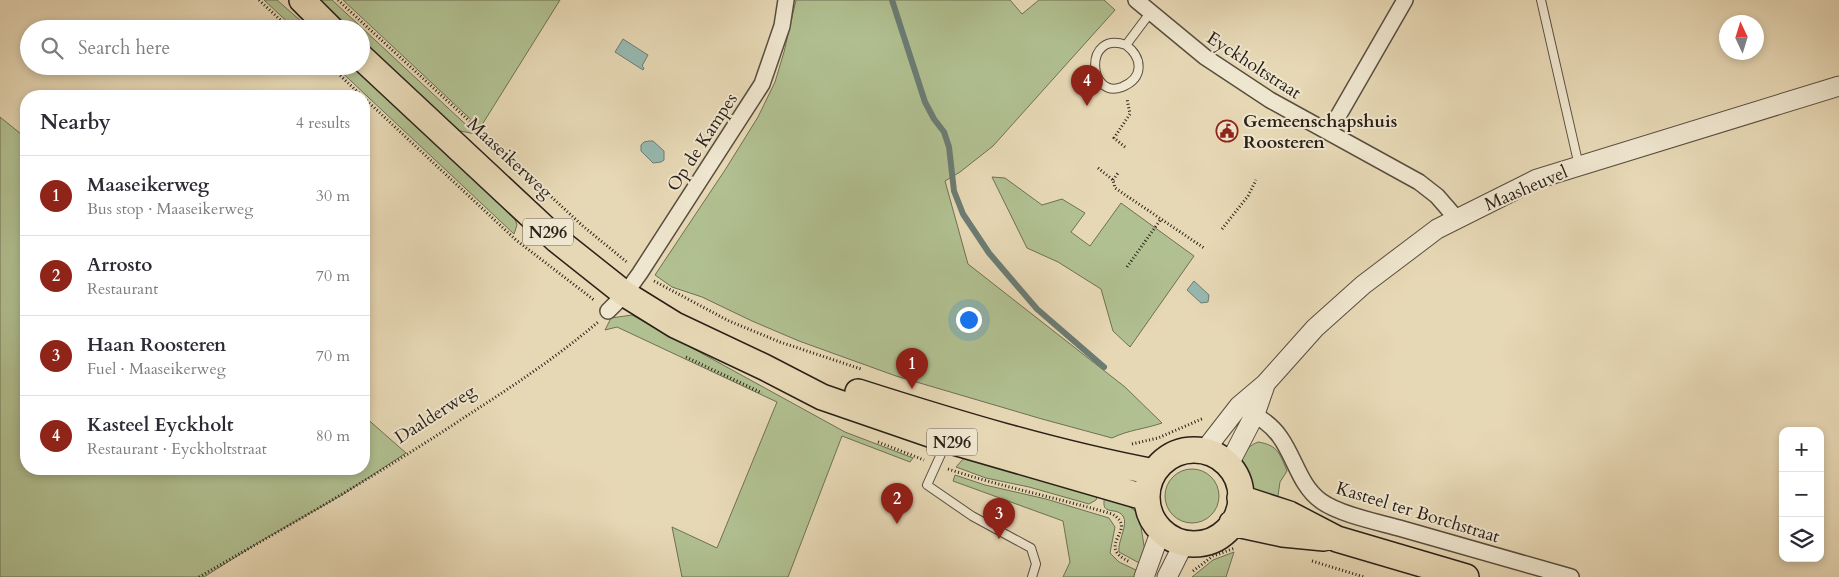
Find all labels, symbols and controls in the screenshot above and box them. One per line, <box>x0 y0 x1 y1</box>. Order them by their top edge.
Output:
north arrow <box>1719 15 1764 60</box>
search box <box>20 20 370 75</box>
street label: Eyckholtstraat <box>1202 26 1306 105</box>
icon: search <box>38 34 66 62</box>
text: Search here <box>78 35 170 61</box>
pin: 4 <box>1071 65 1103 106</box>
street label: Op de Kampes <box>661 88 744 196</box>
text: Nearby <box>40 108 111 137</box>
place label: Gemeenschapshuis Roosteren <box>1243 109 1398 155</box>
text: 4 results <box>296 112 350 134</box>
street label: Maaseikerweg <box>461 112 559 205</box>
public building icon: Gemeenschapshuis Roosteren <box>1215 119 1239 143</box>
street label: Maasheuvel <box>1481 160 1572 217</box>
text: Maaseikerweg <box>87 172 209 198</box>
text: 1 <box>52 185 60 207</box>
text: 30 m <box>316 185 350 207</box>
text: Bus stop · Maaseikerweg <box>87 198 253 220</box>
road number: N296 <box>523 218 573 246</box>
text: Arrosto <box>87 252 152 278</box>
text: 2 <box>52 265 60 287</box>
text: 70 m <box>316 265 350 287</box>
text: Restaurant <box>87 278 158 300</box>
your location <box>956 307 982 333</box>
text: Haan Roosteren <box>87 332 226 358</box>
text: 3 <box>52 345 60 367</box>
text: 70 m <box>316 345 350 367</box>
pin: 1 <box>896 348 928 389</box>
text: Fuel · Maaseikerweg <box>87 358 226 380</box>
street label: Daalderweg <box>390 378 481 450</box>
text: Kasteel Eyckholt <box>87 412 234 438</box>
text: 4 <box>52 425 60 447</box>
text: 80 m <box>316 425 350 447</box>
map controls <box>1779 427 1824 562</box>
button: + <box>1779 427 1824 472</box>
road number: N296 <box>927 428 977 456</box>
text: Restaurant · Eyckholtstraat <box>87 438 267 460</box>
button: − <box>1779 472 1824 517</box>
street label: Kasteel ter Borchstraat <box>1333 476 1503 549</box>
pin: 2 <box>881 483 913 524</box>
pin: 3 <box>983 498 1015 539</box>
button: layers <box>1779 517 1824 562</box>

